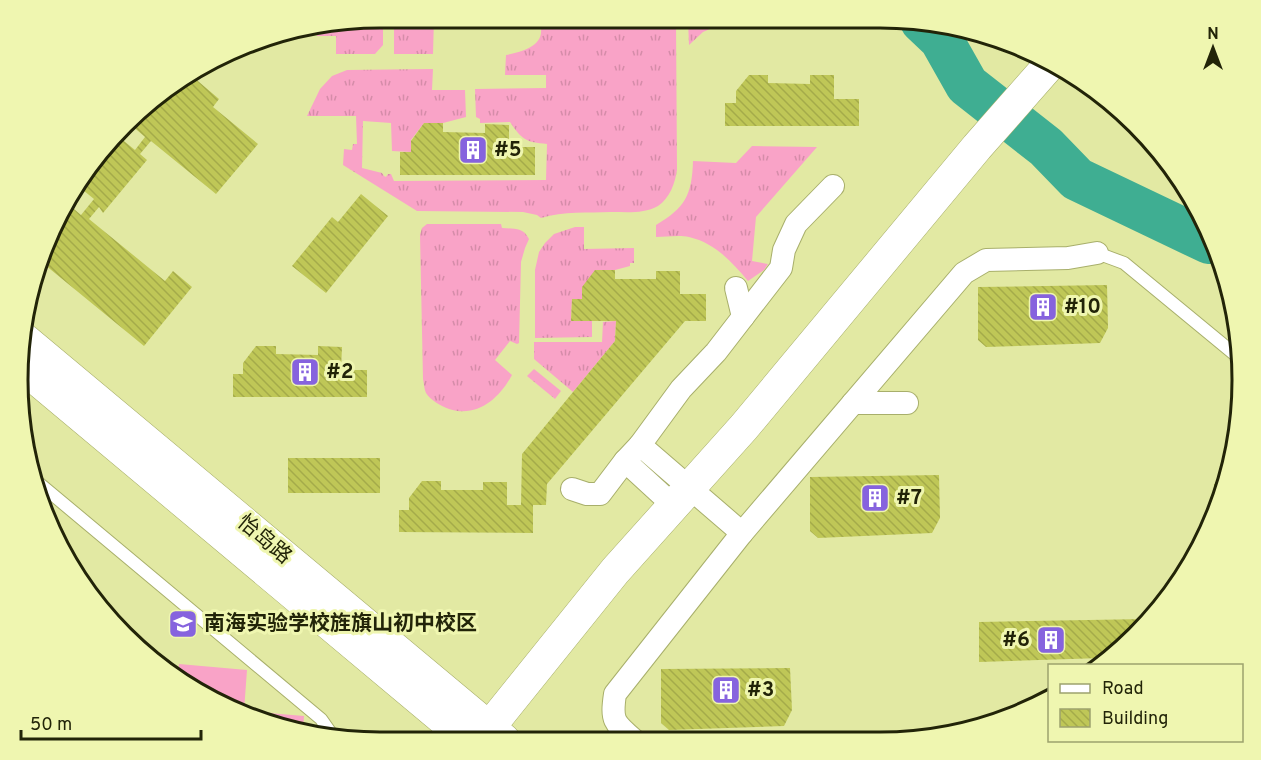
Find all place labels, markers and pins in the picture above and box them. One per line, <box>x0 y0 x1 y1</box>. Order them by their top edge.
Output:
building icon: #5 <box>457 134 489 166</box>
place label: #5 <box>494 137 522 164</box>
building icon: #10 <box>1027 291 1059 323</box>
place label: #10 <box>1064 294 1101 321</box>
building icon: #2 <box>289 356 321 388</box>
place label: #2 <box>326 359 354 386</box>
building icon: #7 <box>859 482 891 514</box>
place label: #7 <box>896 485 922 512</box>
school or university icon: 南海实验学校旌旗山初中校区 <box>167 608 199 640</box>
place label: 南海实验学校旌旗山初中校区 <box>204 611 477 638</box>
building icon: #6 <box>1035 624 1067 656</box>
place label: #6 <box>1002 627 1030 654</box>
building icon: #3 <box>710 674 742 706</box>
place label: #3 <box>747 677 774 704</box>

